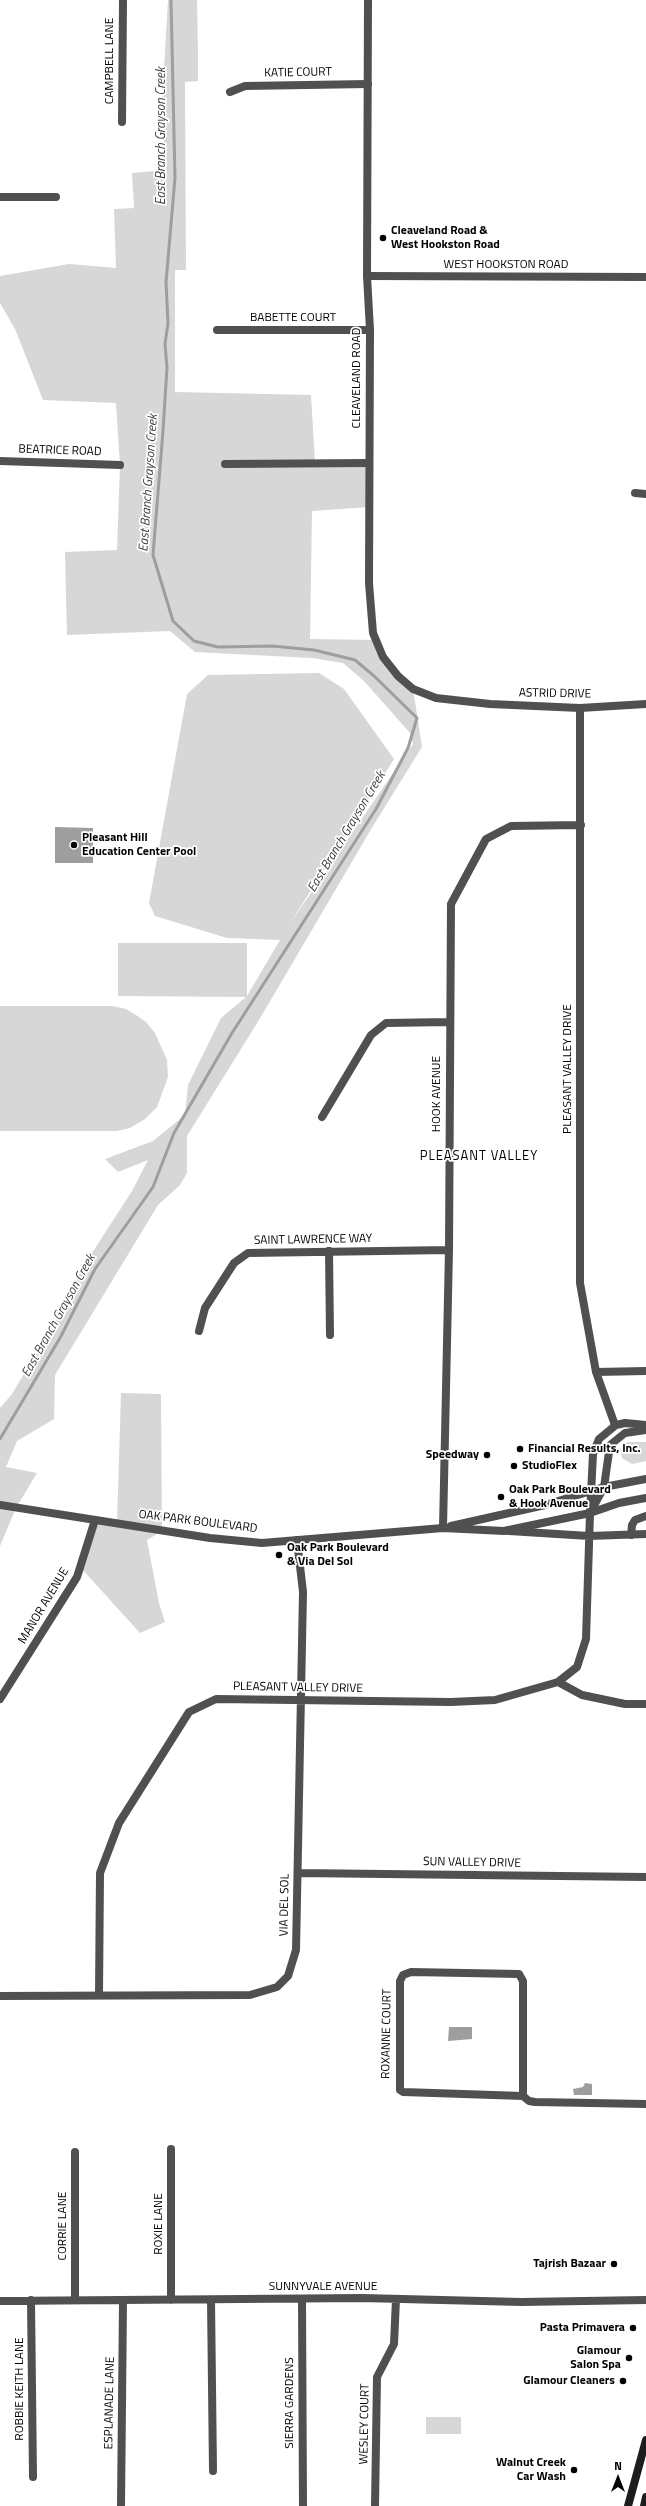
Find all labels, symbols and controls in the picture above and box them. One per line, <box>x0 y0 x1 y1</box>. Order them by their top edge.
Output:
street label: CAMPBELL LANE <box>103 18 117 104</box>
street label: KATIE COURT <box>264 65 332 81</box>
water label: East Branch Grayson Creek <box>154 67 170 205</box>
place label: Cleaveland Road & West Hookston Road <box>391 224 500 252</box>
marker: Cleaveland Road & West Hookston Road <box>378 233 388 243</box>
street label: WEST HOOKSTON ROAD <box>444 258 568 272</box>
street label: BABETTE COURT <box>250 311 336 325</box>
street label: CLEAVELAND ROAD <box>350 328 364 428</box>
water label: East Branch Grayson Creek <box>136 414 162 552</box>
street label: BEATRICE ROAD <box>18 442 102 460</box>
street label: ASTRID DRIVE <box>519 686 591 702</box>
water label: East Branch Grayson Creek <box>305 769 389 895</box>
place label: Pleasant Hill Education Center Pool <box>82 831 196 859</box>
marker: Pleasant Hill Education Center Pool <box>69 840 79 850</box>
street label: PLEASANT VALLEY DRIVE <box>561 1004 575 1134</box>
street label: HOOK AVENUE <box>430 1056 444 1132</box>
district label: PLEASANT VALLEY <box>420 1149 538 1165</box>
street label: SAINT LAWRENCE WAY <box>254 1232 372 1248</box>
water label: East Branch Grayson Creek <box>19 1252 99 1380</box>
place label: Financial Results, Inc. <box>528 1442 641 1456</box>
marker: Financial Results, Inc. <box>515 1444 525 1454</box>
place label: Speedway <box>426 1448 479 1462</box>
marker: Speedway <box>482 1450 492 1460</box>
place label: StudioFlex <box>522 1459 577 1473</box>
marker: StudioFlex <box>509 1461 519 1471</box>
place label: Oak Park Boulevard & Hook Avenue <box>509 1483 611 1511</box>
marker: Oak Park Boulevard & Hook Avenue <box>496 1492 506 1502</box>
street label: OAK PARK BOULEVARD <box>138 1508 258 1536</box>
place label: Oak Park Boulevard & Via Del Sol <box>287 1541 389 1569</box>
marker: Oak Park Boulevard & Via Del Sol <box>274 1550 284 1560</box>
street label: MANOR AVENUE <box>16 1565 72 1647</box>
street label: PLEASANT VALLEY DRIVE <box>233 1680 363 1696</box>
street label: SUN VALLEY DRIVE <box>423 1855 521 1871</box>
street label: VIA DEL SOL <box>277 1874 293 1936</box>
street label: ROXANNE COURT <box>379 1989 395 2079</box>
street label: CORRIE LANE <box>56 2192 70 2260</box>
street label: ROXIE LANE <box>152 2193 166 2255</box>
place label: Tajrish Bazaar <box>533 2257 606 2271</box>
marker: Tajrish Bazaar <box>609 2259 619 2269</box>
street label: SUNNYVALE AVENUE <box>269 2280 377 2294</box>
place label: Pasta Primavera <box>540 2321 625 2335</box>
marker: Pasta Primavera <box>628 2323 638 2333</box>
street label: ROBBIE KEITH LANE <box>13 2337 27 2441</box>
place label: Glamour Salon Spa <box>570 2344 621 2372</box>
marker: Glamour Salon Spa <box>624 2353 634 2363</box>
street label: ESPLANADE LANE <box>102 2356 118 2450</box>
street label: SIERRA GARDENS <box>283 2357 297 2449</box>
place label: Glamour Cleaners <box>523 2374 615 2388</box>
marker: Glamour Cleaners <box>618 2376 628 2386</box>
street label: WESLEY COURT <box>357 2383 373 2465</box>
place label: Walnut Creek Car Wash <box>496 2456 566 2484</box>
north arrow <box>598 2458 638 2498</box>
text: N <box>614 2458 622 2474</box>
marker: Walnut Creek Car Wash <box>569 2465 579 2475</box>

